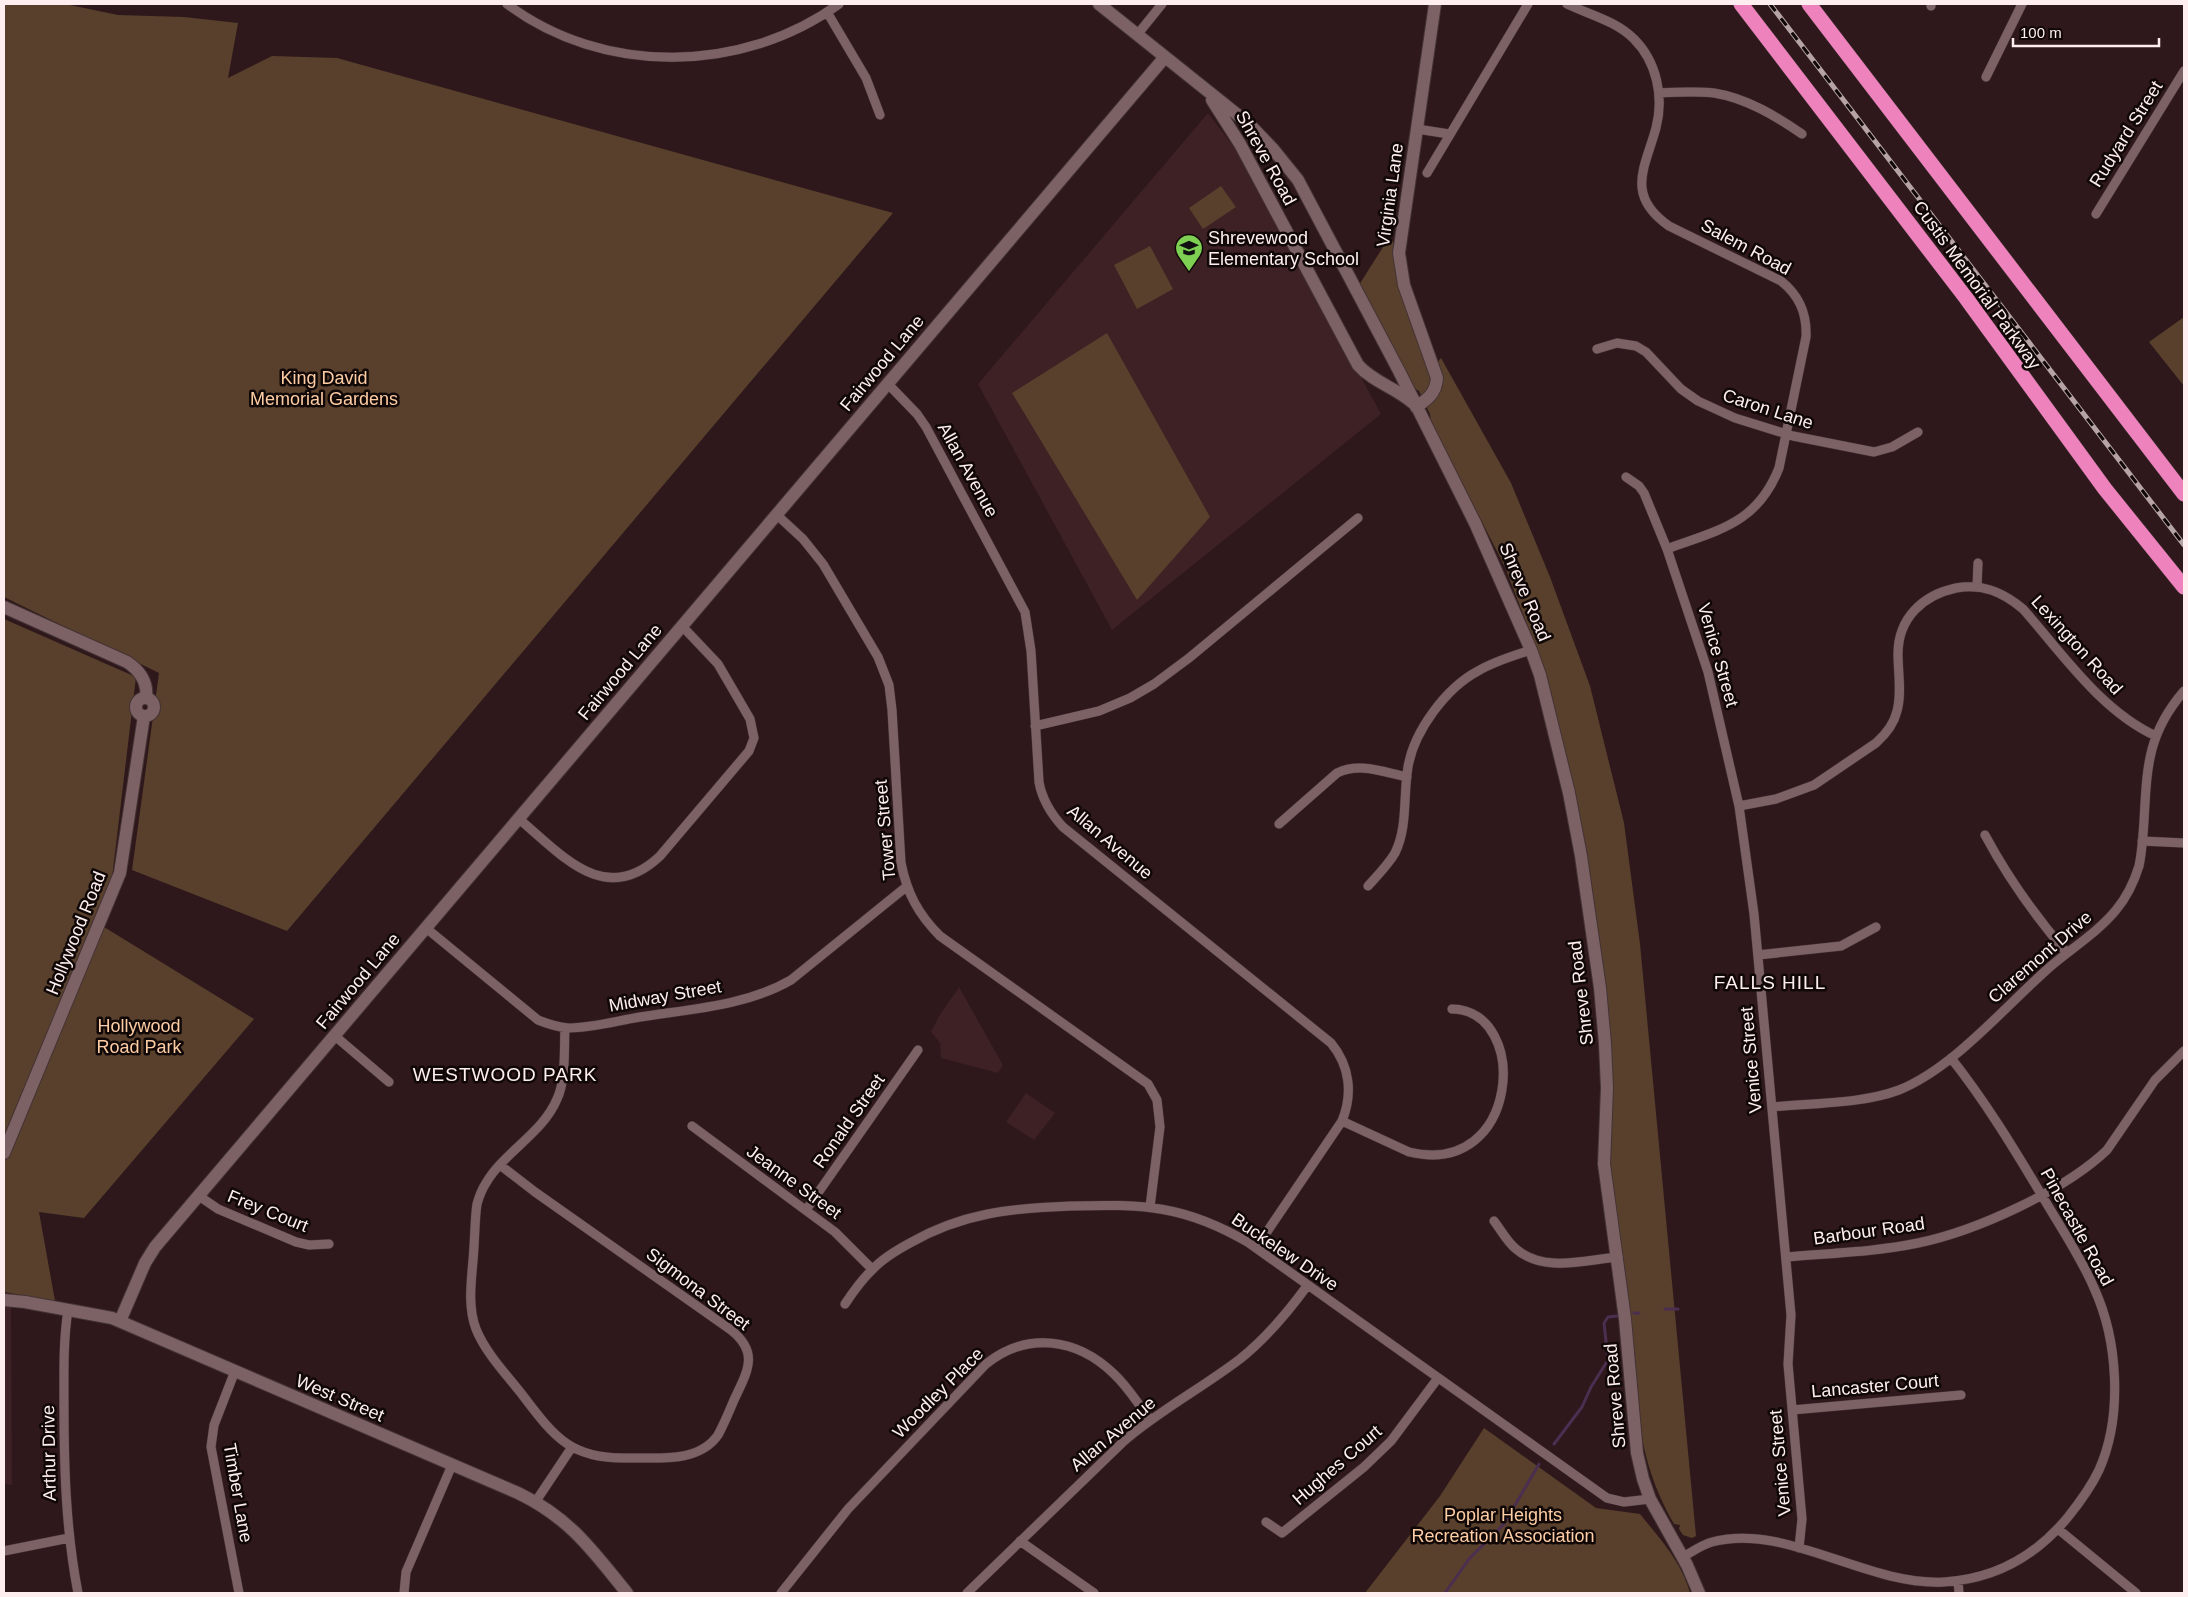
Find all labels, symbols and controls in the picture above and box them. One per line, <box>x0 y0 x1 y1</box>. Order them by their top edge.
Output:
scale bar <box>2013 15 2159 47</box>
text: 100 m <box>2020 24 2062 41</box>
street label: Rudyard Street <box>2085 77 2167 191</box>
street label: Shreve Road <box>1232 107 1300 209</box>
street label: Virginia Lane <box>1373 142 1407 248</box>
street label: Custis Memorial Parkway <box>1909 197 2045 373</box>
street label: Salem Road <box>1698 215 1794 279</box>
place label: Shrevewood Elementary School <box>1208 228 1359 269</box>
school or university icon: Shrevewood Elementary School <box>1174 233 1204 272</box>
street label: Fairwood Lane <box>836 311 928 415</box>
park label: King David Memorial Gardens <box>250 368 398 409</box>
street label: Caron Lane <box>1720 385 1816 433</box>
street label: Allan Avenue <box>934 419 1002 521</box>
street label: Shreve Road <box>1495 540 1555 644</box>
street label: Lexington Road <box>2027 591 2127 699</box>
street label: Venice Street <box>1694 601 1742 709</box>
street label: Fairwood Lane <box>574 620 666 724</box>
street label: Tower Street <box>871 779 899 881</box>
street label: Allan Avenue <box>1063 801 1157 883</box>
street label: Hollywood Road <box>42 868 110 998</box>
street label: Claremont Drive <box>1984 907 2096 1007</box>
street label: Fairwood Lane <box>312 929 404 1033</box>
street label: Shreve Road <box>1565 940 1597 1046</box>
district label: FALLS HILL <box>1714 972 1826 993</box>
street label: Midway Street <box>607 976 723 1016</box>
street label: Venice Street <box>1736 1006 1766 1114</box>
park label: Hollywood Road Park <box>96 1016 183 1057</box>
district label: WESTWOOD PARK <box>413 1064 597 1085</box>
street label: Ronald Street <box>809 1070 889 1172</box>
street label: Jeanne Street <box>743 1141 845 1223</box>
street label: Pinecastle Road <box>2036 1165 2118 1289</box>
street label: Frey Court <box>225 1186 311 1236</box>
street label: Buckelew Drive <box>1228 1209 1342 1295</box>
street label: Barbour Road <box>1812 1213 1926 1249</box>
street label: Sigmona Street <box>642 1244 754 1334</box>
street label: Shreve Road <box>1600 1343 1630 1449</box>
street label: Woodley Place <box>889 1344 987 1442</box>
street label: West Street <box>293 1370 387 1426</box>
street label: Lancaster Court <box>1810 1370 1940 1402</box>
street label: Allan Avenue <box>1066 1393 1160 1475</box>
street label: Arthur Drive <box>38 1405 60 1501</box>
street label: Venice Street <box>1765 1409 1795 1517</box>
street label: Hughes Court <box>1289 1421 1385 1509</box>
street label: Timber Lane <box>219 1442 257 1544</box>
park label: Poplar Heights Recreation Association <box>1411 1505 1595 1546</box>

